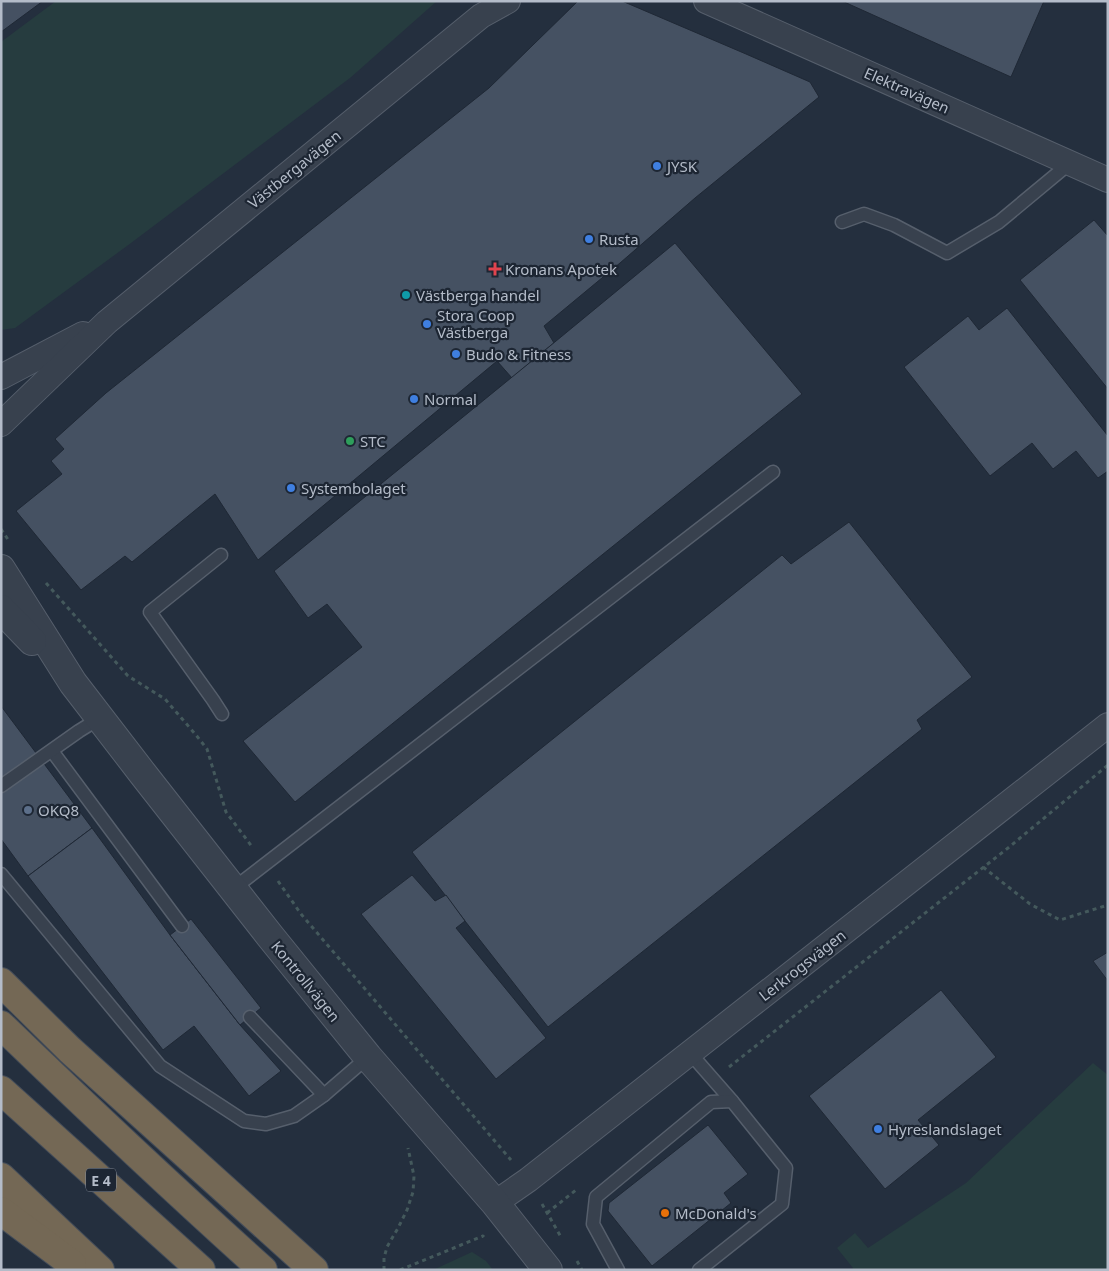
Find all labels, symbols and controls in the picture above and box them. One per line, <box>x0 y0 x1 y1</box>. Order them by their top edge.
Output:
street label: Elektravägen <box>861 62 953 118</box>
street label: Västbergavägen <box>243 125 345 213</box>
place label: JYSK <box>665 156 698 176</box>
marker: JYSK <box>651 160 663 172</box>
place label: Rusta <box>599 229 639 249</box>
marker: Rusta <box>583 233 595 245</box>
place label: Kronans Apotek <box>505 259 617 279</box>
marker: Kronans Apotek <box>489 263 501 275</box>
place label: Västberga handel <box>416 285 540 305</box>
marker: Västberga handel <box>400 289 412 301</box>
place label: Stora Coop Västberga <box>437 305 515 342</box>
marker: Stora Coop Västberga <box>421 318 433 330</box>
place label: Budo & Fitness <box>466 344 571 364</box>
marker: Budo & Fitness <box>450 348 462 360</box>
place label: Normal <box>424 389 477 409</box>
marker: Normal <box>408 393 420 405</box>
place label: STC <box>360 431 386 451</box>
marker: STC <box>344 435 356 447</box>
place label: Systembolaget <box>301 478 406 498</box>
marker: Systembolaget <box>285 482 297 494</box>
place label: OKQ8 <box>38 800 79 820</box>
marker: OKQ8 <box>22 804 34 816</box>
street label: Lerkrogsvägen <box>755 925 849 1005</box>
street label: Kontrollvägen <box>267 936 345 1026</box>
place label: Hyreslandslaget <box>888 1119 1002 1139</box>
marker: Hyreslandslaget <box>872 1123 884 1135</box>
road number: E 4 <box>86 1168 116 1192</box>
place label: McDonald's <box>675 1203 757 1223</box>
marker: McDonald's <box>659 1207 671 1219</box>

